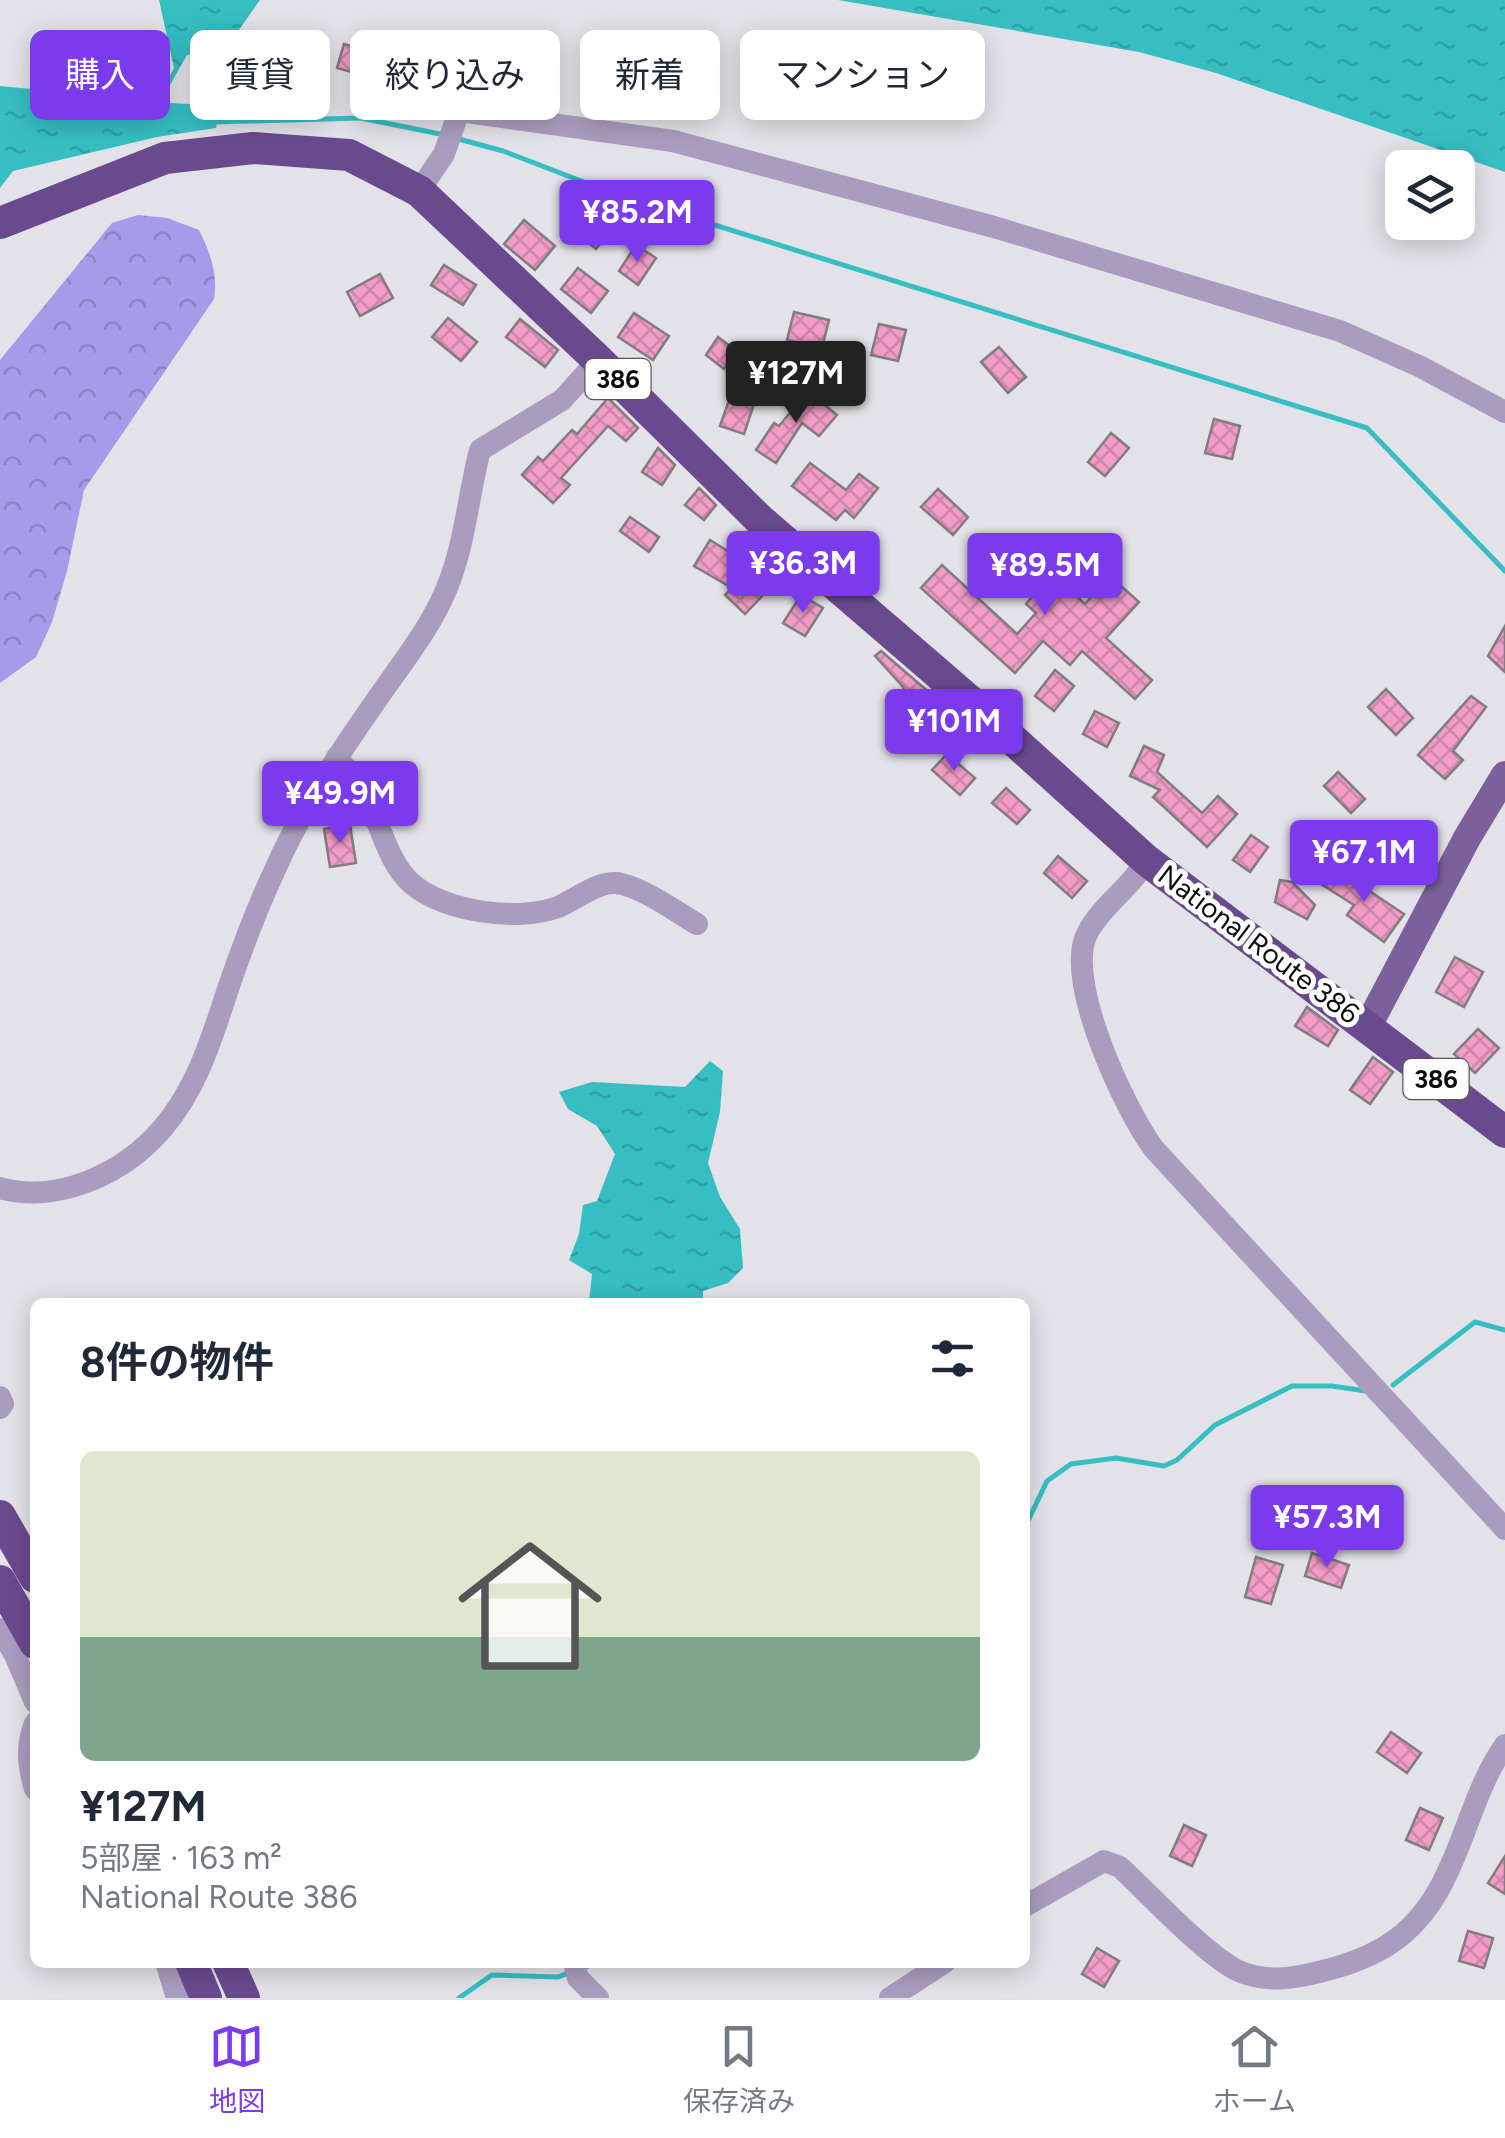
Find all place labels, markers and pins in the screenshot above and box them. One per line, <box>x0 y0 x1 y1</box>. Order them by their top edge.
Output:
pin: ¥85.2M <box>556 180 718 265</box>
pin: ¥127M <box>726 341 866 426</box>
pin: ¥36.3M <box>722 531 884 616</box>
pin: ¥89.5M <box>964 533 1126 618</box>
pin: ¥101M <box>884 689 1024 774</box>
pin: ¥49.9M <box>259 761 421 846</box>
pin: ¥67.1M <box>1283 820 1445 905</box>
pin: ¥57.3M <box>1246 1485 1408 1570</box>

